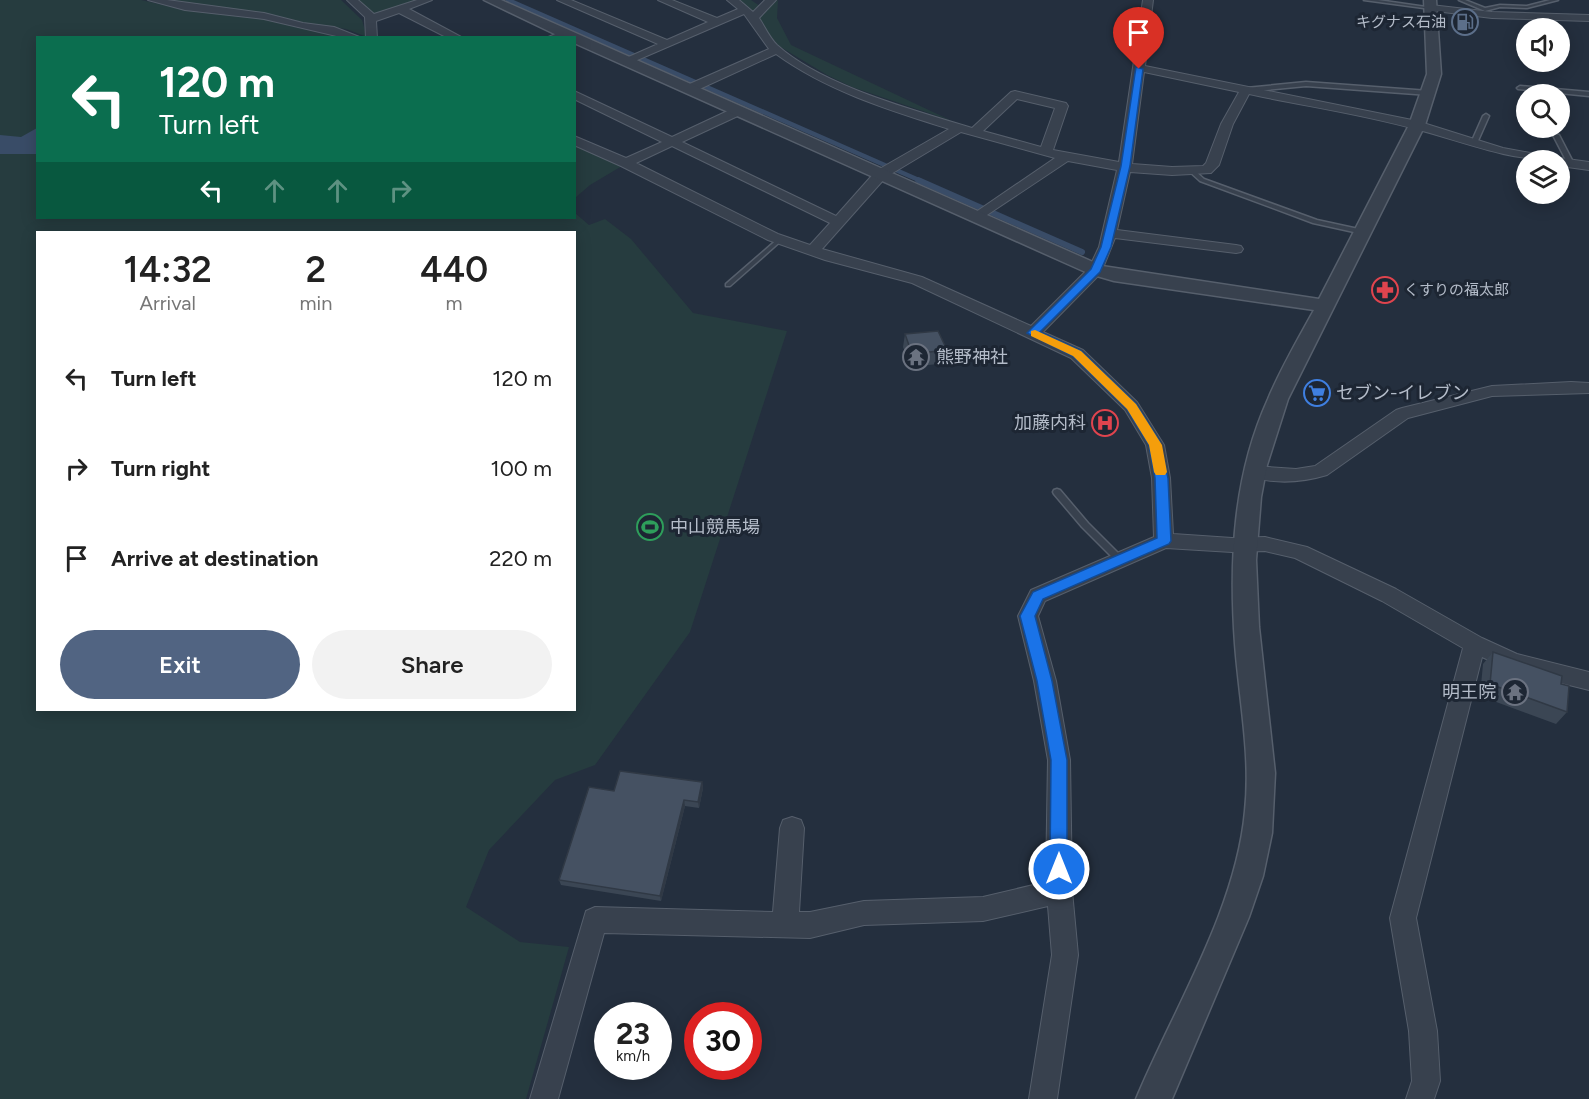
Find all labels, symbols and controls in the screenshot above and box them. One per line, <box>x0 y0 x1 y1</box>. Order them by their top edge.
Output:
pin <box>1113 7 1164 69</box>
fuel station icon: キグナス石油 <box>1450 7 1480 37</box>
place label: キグナス石油 <box>1356 13 1446 31</box>
icon: arrive <box>1122 16 1155 49</box>
map controls <box>1516 18 1570 204</box>
button: sound <box>1516 18 1570 72</box>
text: 120 m <box>159 57 275 108</box>
icon: left <box>60 60 138 138</box>
button: search <box>1516 84 1570 138</box>
text: Turn left <box>159 108 259 141</box>
button: layers <box>1516 150 1570 204</box>
icon: left <box>195 174 228 207</box>
icon: ahead <box>258 174 291 207</box>
icon: ahead <box>321 174 354 207</box>
icon: right <box>384 174 417 207</box>
text: 14:32 <box>124 248 212 291</box>
text: 2 <box>306 248 326 291</box>
text: 440 <box>420 248 488 291</box>
pharmacy icon: くすりの福太郎 <box>1370 275 1400 305</box>
place label: くすりの福太郎 <box>1404 281 1509 299</box>
text: Arrival <box>140 291 196 315</box>
text: min <box>299 291 332 315</box>
text: m <box>446 291 463 315</box>
temple icon: 熊野神社 <box>901 342 931 372</box>
place label: 熊野神社 <box>936 346 1008 368</box>
icon: left <box>60 362 93 395</box>
text: Turn left <box>111 365 197 392</box>
text: 120 m <box>492 365 552 392</box>
supermarket icon: セブン-イレブン <box>1302 378 1332 408</box>
place label: セブン-イレブン <box>1336 382 1470 404</box>
hospital icon: 加藤内科 <box>1090 408 1120 438</box>
place label: 加藤内科 <box>1014 412 1086 434</box>
icon: right <box>60 452 93 485</box>
text: Turn right <box>111 455 210 482</box>
text: 100 m <box>491 455 552 482</box>
sports icon: 中山競馬場 <box>635 512 665 542</box>
place label: 中山競馬場 <box>670 516 760 538</box>
icon: arrive <box>60 542 93 575</box>
text: Arrive at destination <box>111 545 319 572</box>
text: 220 m <box>489 545 552 572</box>
button: Exit <box>60 630 300 699</box>
button: Share <box>312 630 552 699</box>
temple icon: 明王院 <box>1500 677 1530 707</box>
place label: 明王院 <box>1442 681 1496 703</box>
position arrow <box>1027 837 1091 901</box>
speed limit sign: 30 <box>684 1002 762 1080</box>
text: 23 <box>616 1015 650 1052</box>
text: km/h <box>616 1047 650 1065</box>

